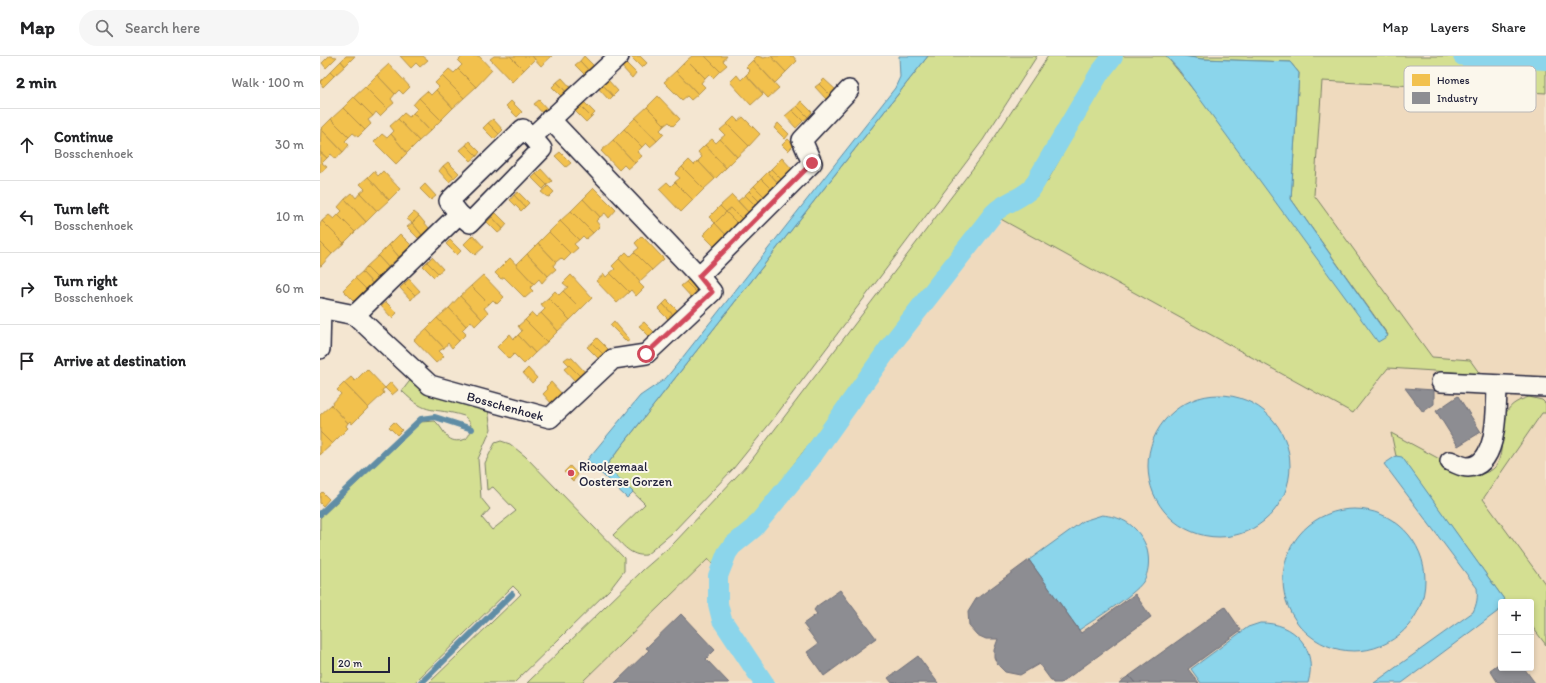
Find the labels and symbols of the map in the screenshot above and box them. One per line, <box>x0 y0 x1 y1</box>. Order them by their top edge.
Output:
legend <box>1404 66 1536 112</box>
text: Homes <box>1437 74 1470 87</box>
text: Industry <box>1437 92 1479 105</box>
route end <box>803 154 821 172</box>
route start <box>637 345 655 363</box>
street label: Bosschenhoek <box>465 389 546 424</box>
place label: Rioolgemaal Oosterse Gorzen <box>579 459 673 489</box>
marker: Rioolgemaal Oosterse Gorzen <box>566 468 576 478</box>
scale bar <box>332 655 390 674</box>

